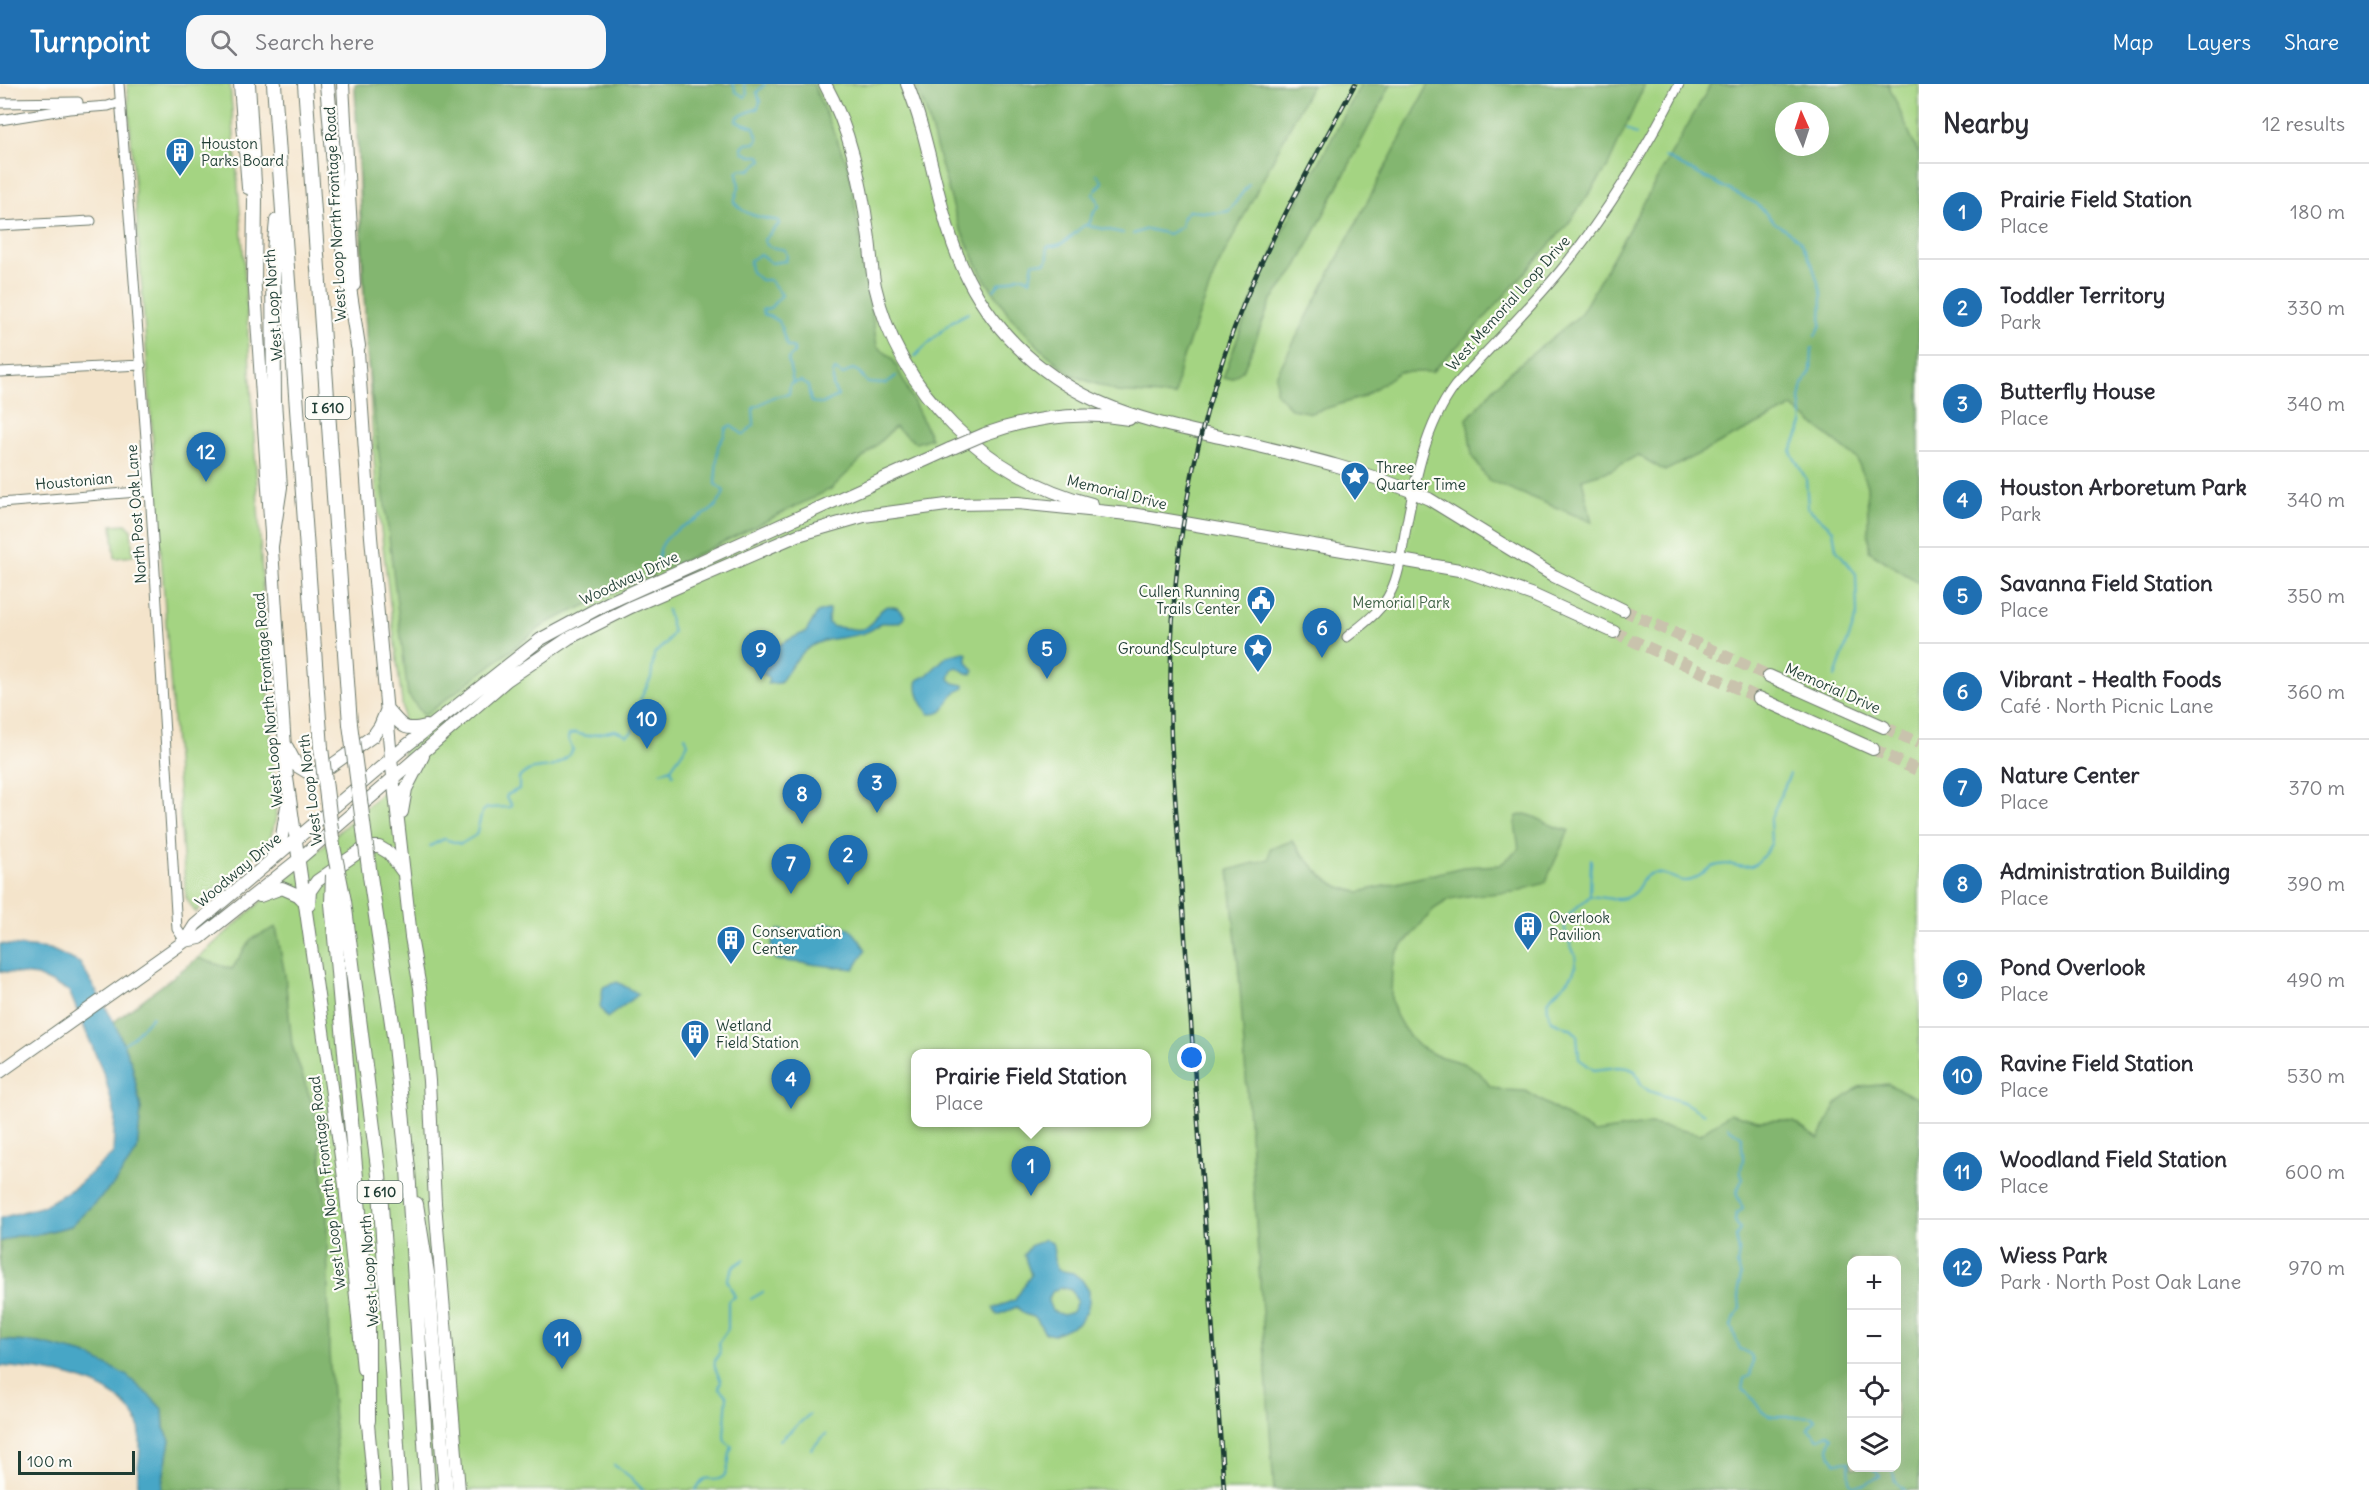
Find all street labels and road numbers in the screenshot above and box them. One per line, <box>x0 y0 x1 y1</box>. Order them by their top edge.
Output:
street label: West Loop North Frontage Road <box>320 106 350 322</box>
street label: West Memorial Loop Drive <box>1442 231 1574 375</box>
street label: West Loop North <box>260 248 286 362</box>
road number: I 610 <box>306 397 350 419</box>
street label: North Post Oak Lane <box>122 444 150 584</box>
street label: Houstonian <box>35 468 114 494</box>
street label: Memorial Drive <box>1065 470 1169 514</box>
street label: Woodway Drive <box>577 547 681 609</box>
street label: West Loop North Frontage Road <box>249 592 287 808</box>
street label: Memorial Drive <box>1782 659 1884 717</box>
street label: West Loop North <box>294 733 326 847</box>
street label: Woodway Drive <box>191 828 285 912</box>
street label: West Loop North Frontage Road <box>304 1075 350 1291</box>
road number: I 610 <box>358 1181 403 1203</box>
street label: West Loop North <box>356 1214 382 1328</box>

